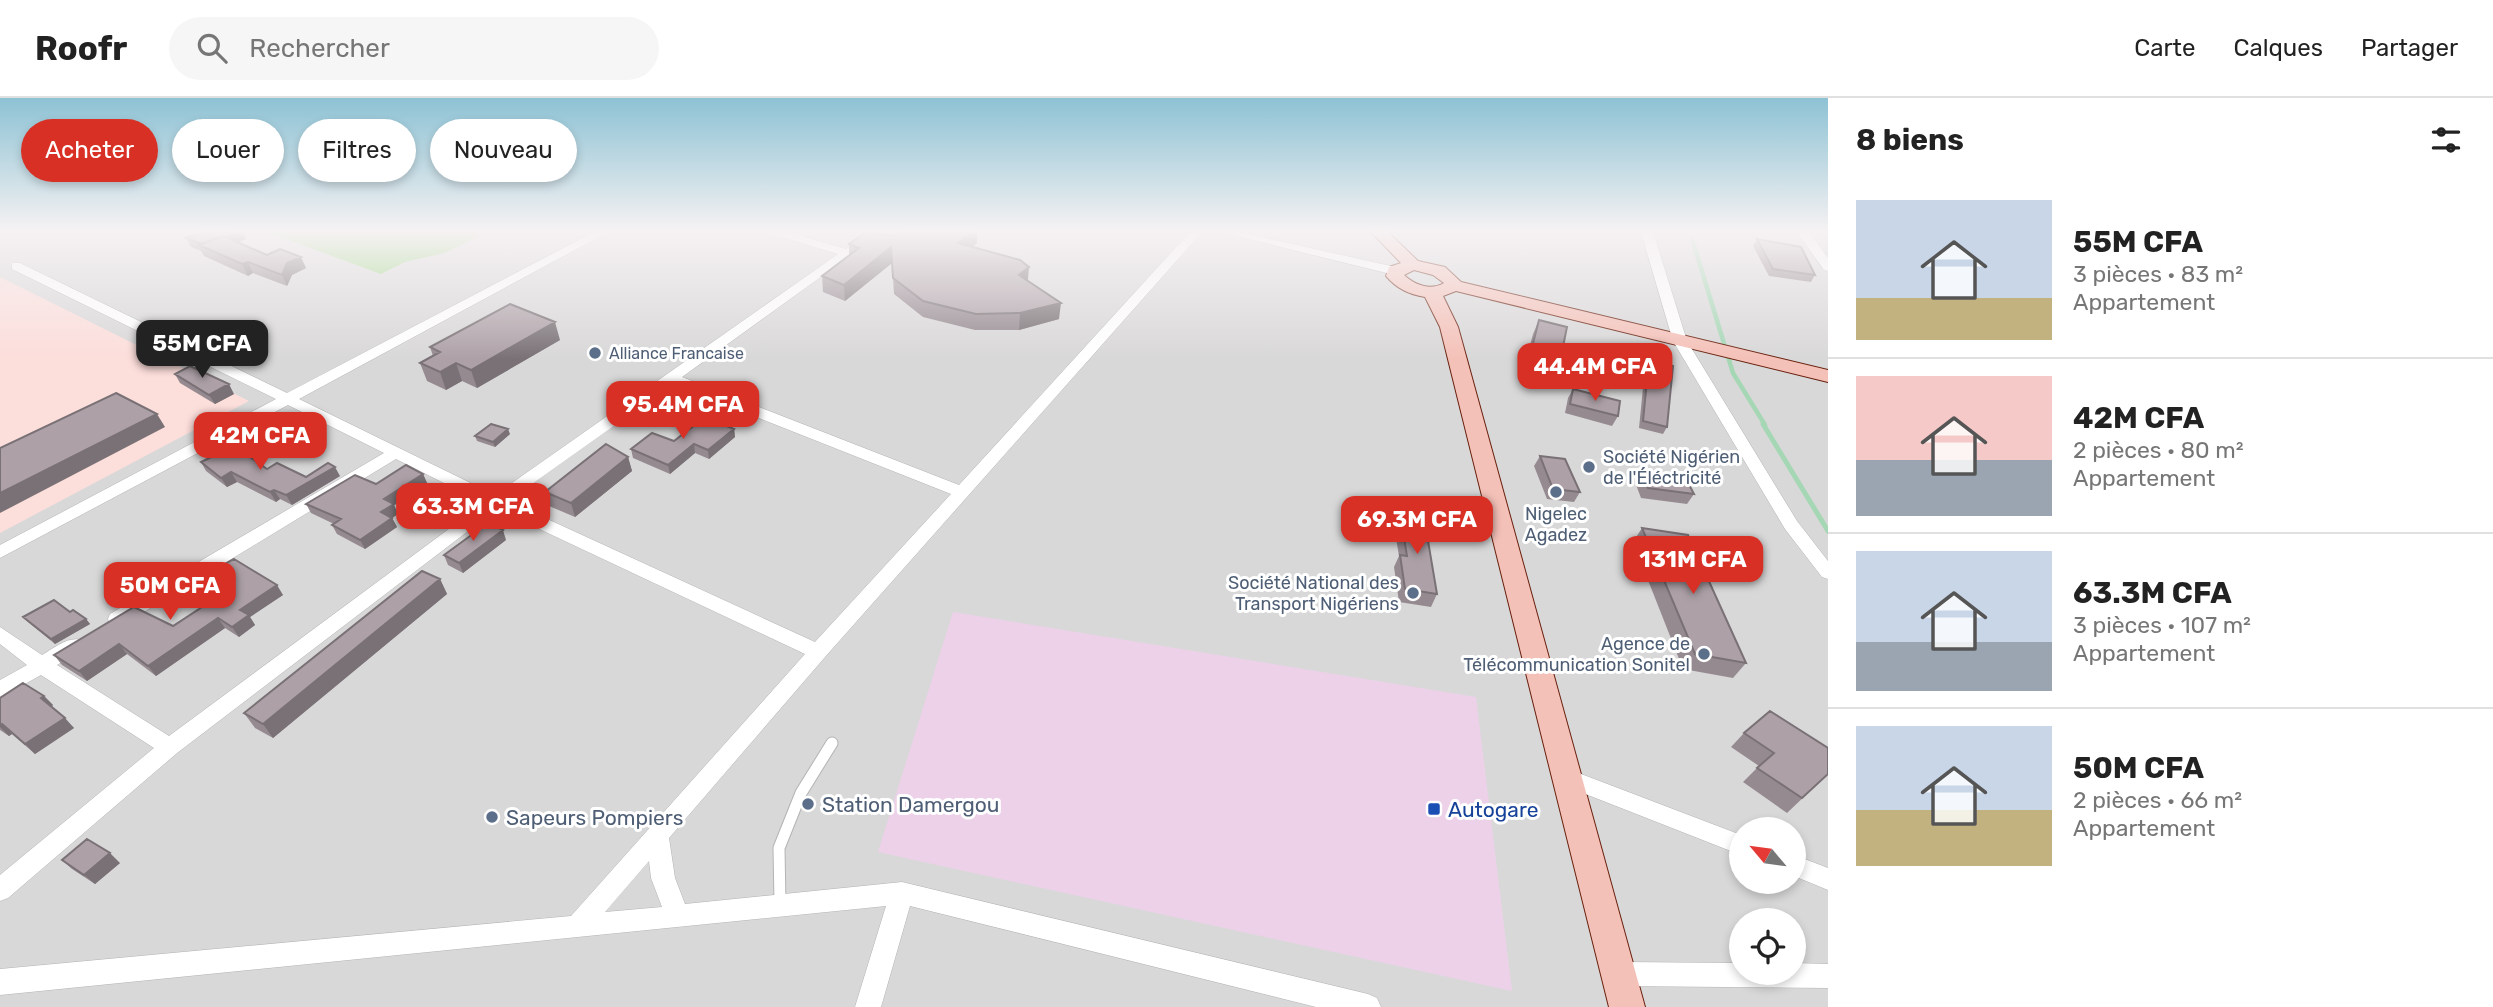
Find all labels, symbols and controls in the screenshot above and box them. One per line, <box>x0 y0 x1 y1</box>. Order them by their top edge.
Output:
search box <box>169 17 659 80</box>
text: Roofr <box>35 29 127 68</box>
icon: search <box>193 29 231 67</box>
text: Rechercher <box>249 33 390 64</box>
text: Carte <box>2134 34 2195 62</box>
text: Calques <box>2233 34 2323 62</box>
text: Partager <box>2361 34 2458 62</box>
chip: Acheter <box>21 119 158 182</box>
chip: Louer <box>172 119 284 182</box>
chip: Filtres <box>298 119 416 182</box>
chip: Nouveau <box>430 119 577 182</box>
icon: filters <box>2427 121 2465 159</box>
text: 8 biens <box>1856 122 1964 158</box>
text: 55M CFA <box>2073 224 2203 260</box>
icon: home <box>1912 228 1996 312</box>
text: 3 pièces · 83 m² <box>2073 260 2243 288</box>
text: Appartement <box>2073 288 2215 316</box>
pin: 55M CFA <box>137 320 267 380</box>
text: 55M CFA <box>152 329 252 357</box>
place label: Alliance Francaise <box>609 344 744 363</box>
pin: 44.4M CFA <box>1515 344 1675 403</box>
marker: Alliance Francaise <box>587 345 603 361</box>
text: 44.4M CFA <box>1533 352 1657 380</box>
pin: 95.4M CFA <box>603 382 763 441</box>
text: 95.4M CFA <box>622 390 744 418</box>
text: 42M CFA <box>2073 400 2204 436</box>
icon: home <box>1912 404 1996 488</box>
pin: 42M CFA <box>195 412 325 472</box>
text: 42M CFA <box>210 421 310 449</box>
text: 2 pièces · 80 m² <box>2073 436 2244 464</box>
place label: Société Nigérien de l'Éléctricité <box>1603 446 1740 489</box>
marker: Société Nigérien de l'Éléctricité <box>1581 459 1597 475</box>
text: Appartement <box>2073 464 2215 492</box>
pin: 63.3M CFA <box>393 484 553 543</box>
marker: Nigelec Agadez <box>1548 484 1564 500</box>
text: 63.3M CFA <box>412 492 534 520</box>
pin: 69.3M CFA <box>1337 496 1497 556</box>
place label: Nigelec Agadez <box>1525 503 1587 546</box>
text: 69.3M CFA <box>1357 505 1477 533</box>
pin: 131M CFA <box>1621 536 1765 596</box>
text: 131M CFA <box>1639 545 1747 573</box>
pin: 50M CFA <box>105 562 235 622</box>
text: 50M CFA <box>120 571 220 599</box>
place label: Société National des Transport Nigériens <box>1228 572 1399 615</box>
text: 63.3M CFA <box>2073 575 2232 611</box>
icon: home <box>1912 579 1996 663</box>
marker: Société National des Transport Nigériens <box>1405 585 1421 601</box>
text: 3 pièces · 107 m² <box>2073 611 2251 639</box>
place label: Agence de Télécommunication Sonitel <box>1463 633 1690 676</box>
text: Appartement <box>2073 639 2215 667</box>
marker: Agence de Télécommunication Sonitel <box>1696 646 1712 662</box>
text: 50M CFA <box>2073 750 2204 786</box>
icon: home <box>1912 754 1996 838</box>
text: 2 pièces · 66 m² <box>2073 786 2242 814</box>
place label: Station Damergou <box>822 792 999 817</box>
marker: Station Damergou <box>800 796 816 812</box>
place label: Autogare <box>1448 797 1539 822</box>
marker: Autogare <box>1426 801 1442 817</box>
place label: Sapeurs Pompiers <box>506 805 684 830</box>
marker: Sapeurs Pompiers <box>484 809 500 825</box>
text: Appartement <box>2073 814 2215 842</box>
north arrow <box>1729 817 1806 894</box>
map controls <box>1729 817 1806 985</box>
button: locate <box>1729 908 1806 985</box>

